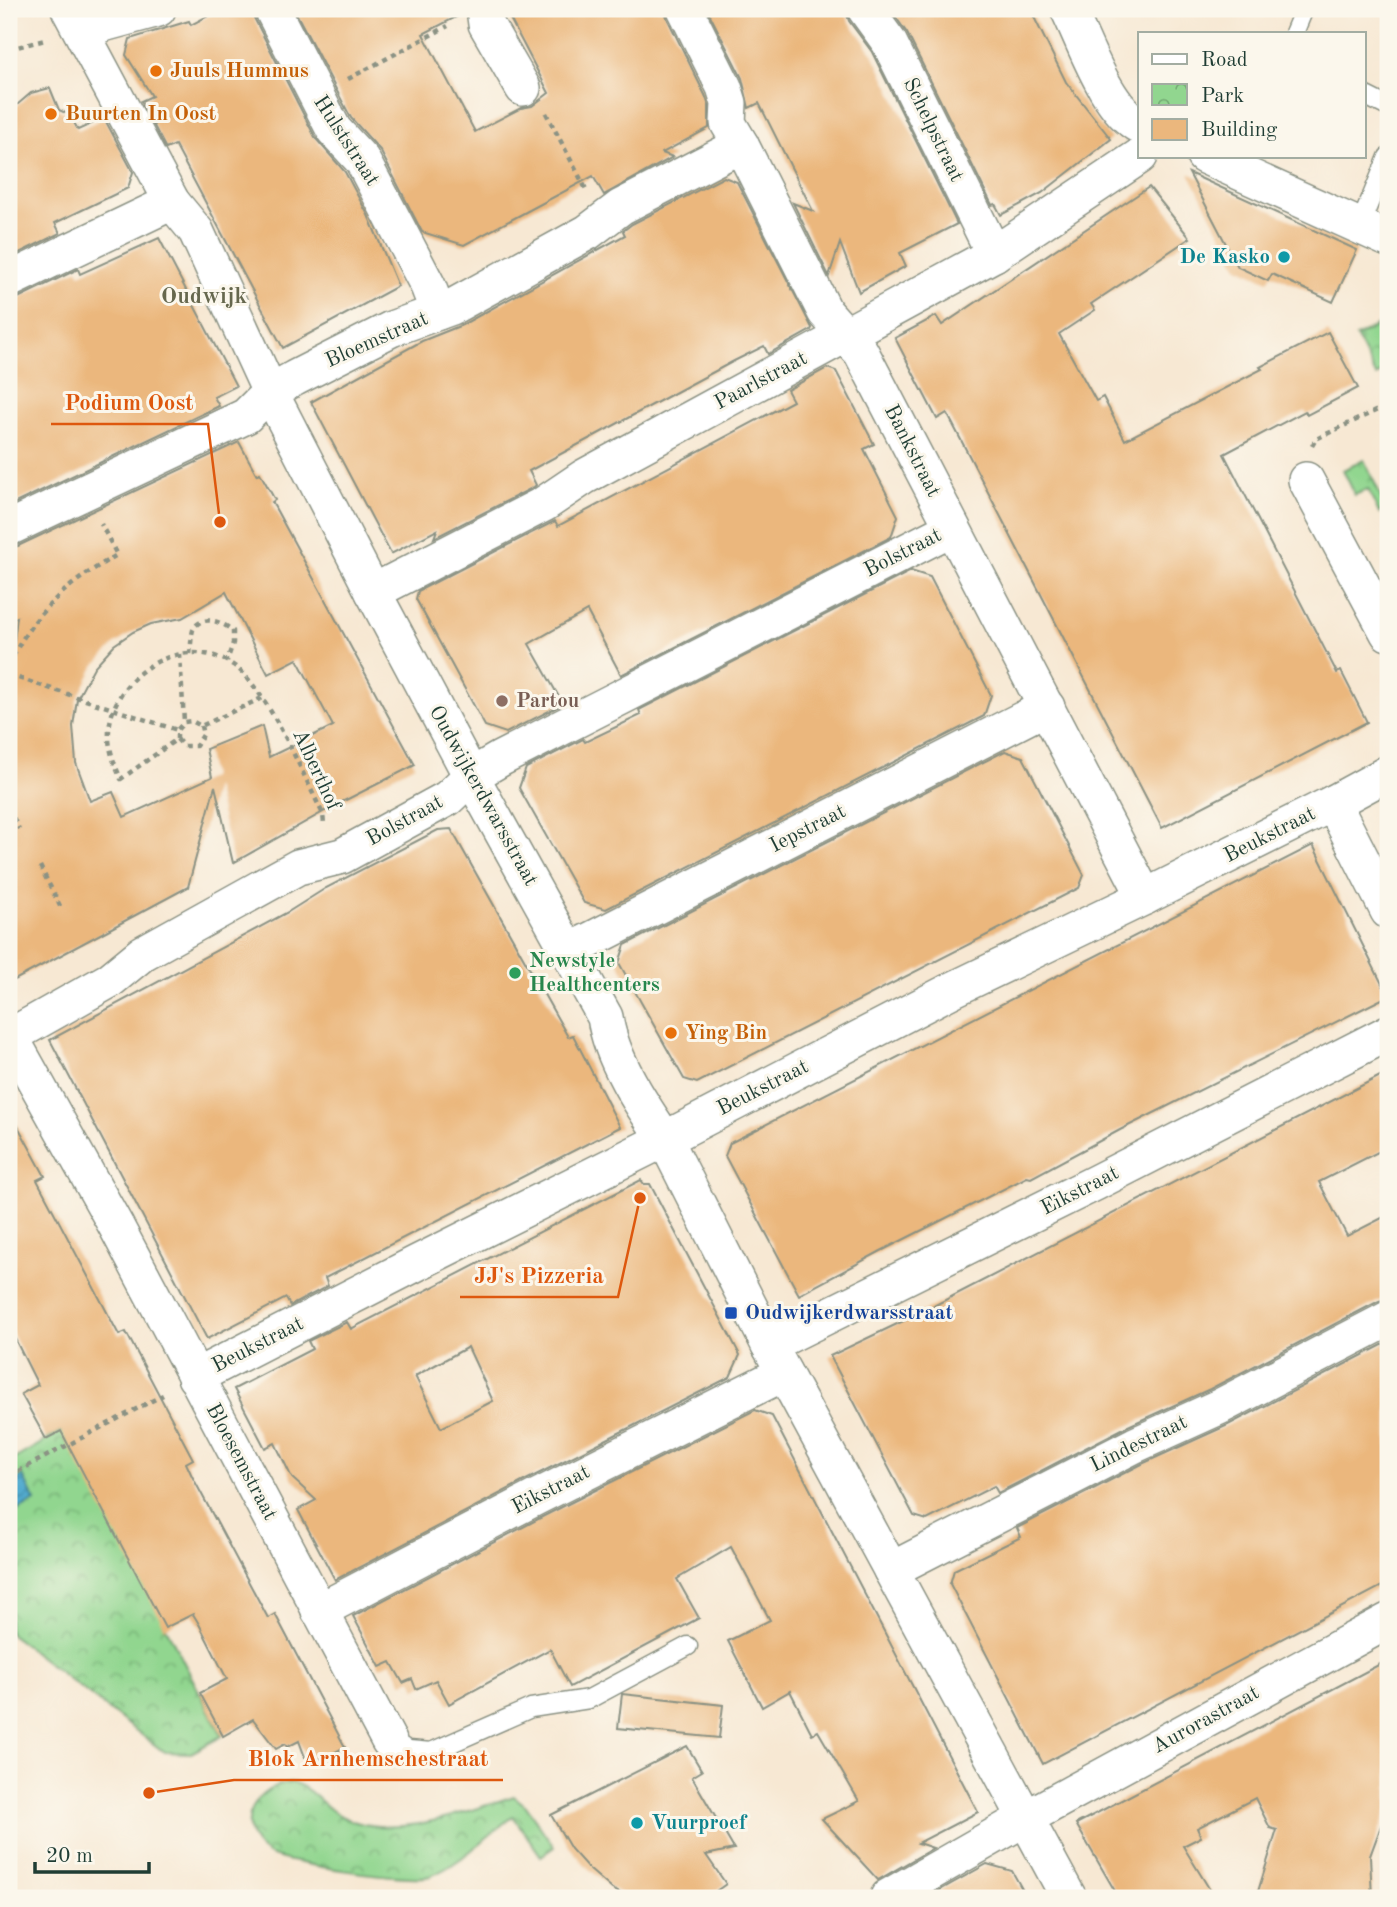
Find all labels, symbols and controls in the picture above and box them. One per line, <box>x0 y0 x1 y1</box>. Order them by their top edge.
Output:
legend <box>1138 32 1366 158</box>
text: Road <box>1201 50 1248 71</box>
place label: Juuls Hummus <box>170 61 309 82</box>
marker: Juuls Hummus <box>148 63 164 79</box>
street label: Schelpstraat <box>899 75 967 185</box>
text: Park <box>1201 86 1244 107</box>
street label: Hulststraat <box>309 92 383 190</box>
place label: Buurten In Oost <box>65 104 217 125</box>
marker: Buurten In Oost <box>43 106 59 122</box>
text: Building <box>1201 120 1278 141</box>
place label: De Kasko <box>1179 247 1270 268</box>
marker: De Kasko <box>1276 249 1292 265</box>
district label: Oudwijk <box>161 285 247 308</box>
street label: Bloemstraat <box>322 308 432 372</box>
street label: Paarlstraat <box>711 348 811 414</box>
callout: Podium Oost <box>51 380 208 424</box>
text: Podium Oost <box>64 392 194 415</box>
street label: Bankstraat <box>880 402 944 500</box>
street label: Bolstraat <box>861 525 945 581</box>
place label: Partou <box>516 691 579 712</box>
marker: Partou <box>494 693 510 709</box>
street label: Oudwijkerdwarsstraat <box>425 702 541 890</box>
street label: Alberthof <box>288 726 344 815</box>
street label: Bolstraat <box>363 792 447 850</box>
street label: Iepstraat <box>767 801 849 857</box>
street label: Beukstraat <box>1221 803 1319 867</box>
place label: Newstyle Healthcenters <box>529 951 660 996</box>
marker: Newstyle Healthcenters <box>507 965 523 981</box>
place label: Ying Bin <box>685 1023 767 1044</box>
marker: Ying Bin <box>663 1025 679 1041</box>
street label: Beukstraat <box>714 1056 812 1120</box>
street label: Eikstraat <box>1038 1163 1122 1219</box>
callout: JJ's Pizzeria <box>460 1253 618 1297</box>
text: JJ's Pizzeria <box>474 1265 604 1288</box>
place label: Oudwijkerdwarsstraat <box>745 1303 953 1324</box>
marker: Oudwijkerdwarsstraat <box>723 1305 739 1321</box>
street label: Beukstraat <box>209 1313 307 1377</box>
street label: Bloesemstraat <box>201 1400 281 1524</box>
street label: Lindestraat <box>1087 1412 1191 1476</box>
street label: Eikstraat <box>509 1462 593 1518</box>
street label: Aurorastraat <box>1149 1682 1263 1758</box>
callout: Blok Arnhemschestraat <box>234 1736 503 1780</box>
text: Blok Arnhemschestraat <box>248 1748 488 1771</box>
place label: Vuurproef <box>651 1813 748 1834</box>
marker: Vuurproef <box>629 1815 645 1831</box>
scale bar <box>35 1830 149 1874</box>
text: 20 m <box>46 1846 93 1867</box>

